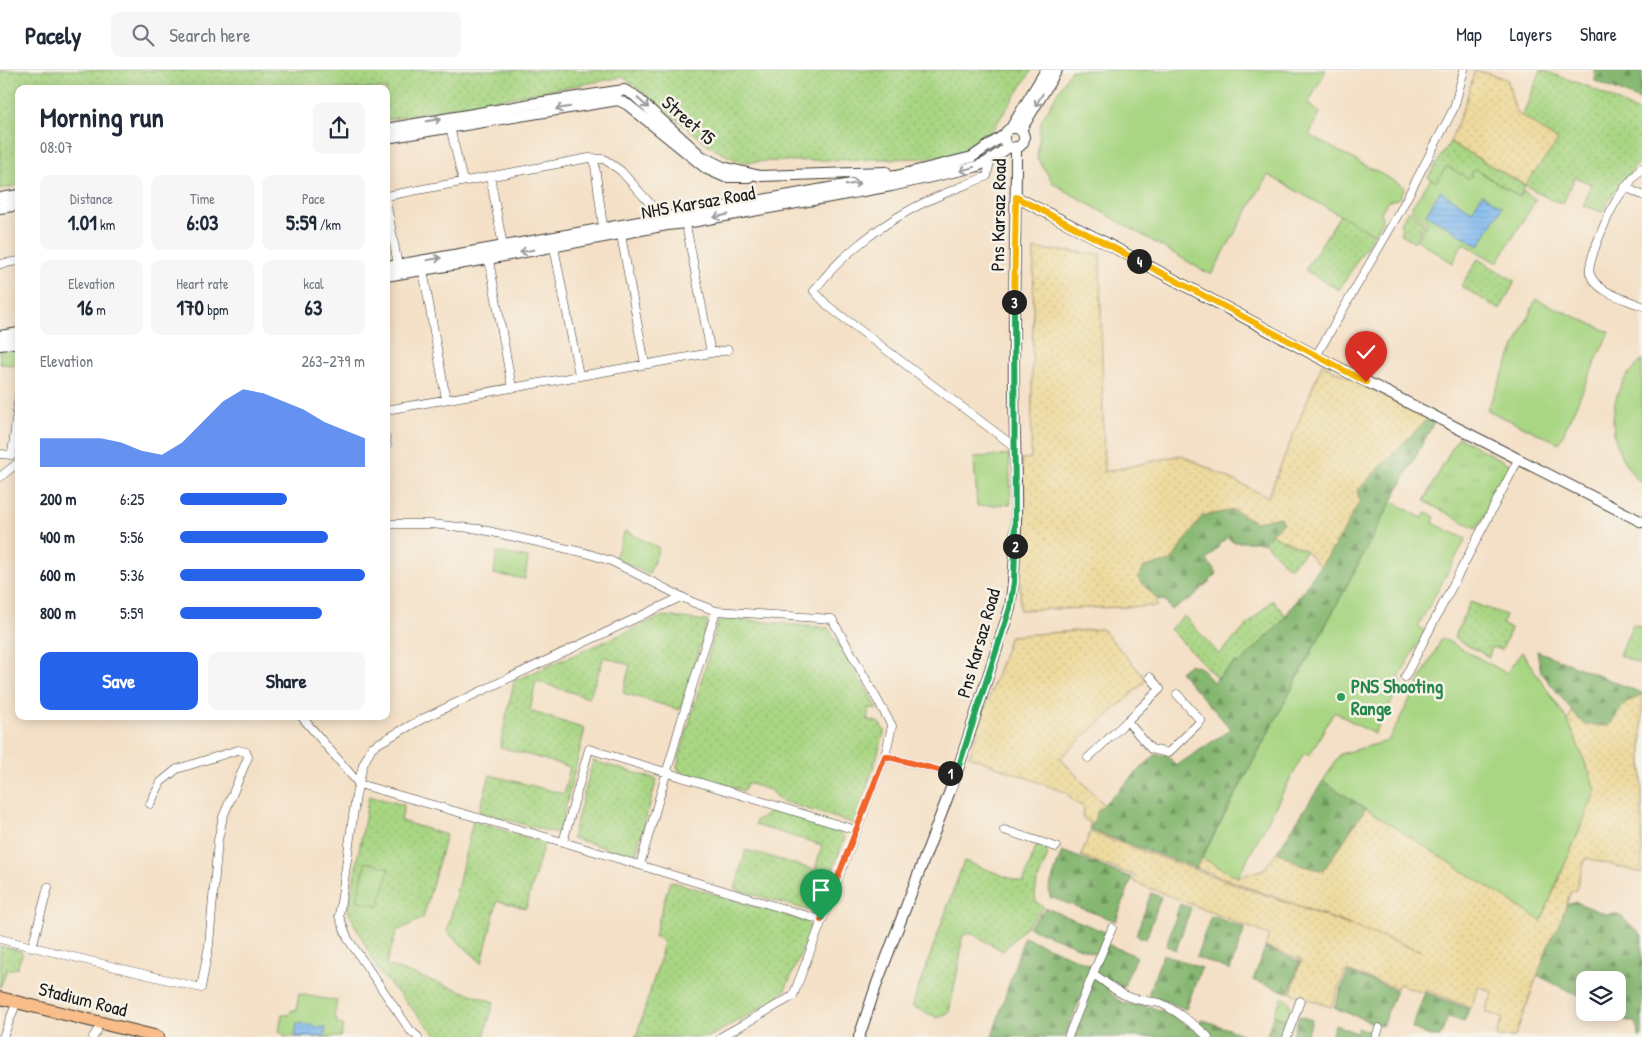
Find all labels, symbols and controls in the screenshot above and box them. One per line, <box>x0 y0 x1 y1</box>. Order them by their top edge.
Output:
search box <box>111 12 461 57</box>
text: Pacely <box>25 19 81 51</box>
icon: search <box>129 21 157 49</box>
text: Search here <box>169 22 251 48</box>
text: Map <box>1456 22 1482 47</box>
text: Layers <box>1510 22 1552 47</box>
text: Share <box>1580 22 1617 47</box>
street label: Street 15 <box>656 89 722 151</box>
one-way arrow <box>1034 93 1044 107</box>
one-way arrow <box>636 97 649 109</box>
text: Morning run <box>40 98 164 136</box>
button: share <box>313 102 365 154</box>
one-way arrow <box>555 104 571 114</box>
one-way arrow <box>426 115 442 125</box>
text: 08:07 <box>40 136 73 158</box>
street label: Pns Karsaz Road <box>984 158 1012 271</box>
one-way arrow <box>959 165 975 174</box>
one-way arrow <box>844 178 860 188</box>
street label: NHS Karsaz Road <box>639 179 758 225</box>
text: Distance <box>70 189 113 208</box>
text: Time <box>190 189 215 208</box>
text: Pace <box>302 189 325 208</box>
text: 1.01 <box>68 208 97 237</box>
text: 6:03 <box>186 208 219 237</box>
text: 5:59 <box>286 208 316 237</box>
one-way arrow <box>714 212 730 221</box>
text: km <box>97 215 115 234</box>
text: /km <box>316 215 341 234</box>
one-way arrow <box>519 246 535 256</box>
pin: 4 <box>1126 248 1152 274</box>
text: 4 <box>1137 252 1142 271</box>
one-way arrow <box>426 253 442 263</box>
text: Elevation <box>68 274 115 293</box>
text: Heart rate <box>176 274 229 293</box>
text: kcal <box>303 274 324 293</box>
pin: 3 <box>1002 290 1026 314</box>
text: 16 <box>77 293 93 322</box>
text: 170 <box>177 293 204 322</box>
text: 63 <box>305 293 322 322</box>
text: 3 <box>1011 293 1018 312</box>
text: m <box>93 300 106 319</box>
text: bpm <box>204 300 228 319</box>
pin <box>1345 331 1387 382</box>
icon: check <box>1352 338 1380 366</box>
text: Elevation <box>40 350 93 372</box>
text: 263–279 m <box>301 350 365 372</box>
text: 200 m <box>40 488 76 510</box>
text: 6:25 <box>120 488 144 510</box>
text: 400 m <box>40 526 75 548</box>
text: 5:56 <box>120 526 144 548</box>
pin: 2 <box>1002 534 1028 558</box>
text: 2 <box>1012 537 1019 556</box>
text: 600 m <box>40 564 75 586</box>
text: 5:36 <box>120 564 144 586</box>
street label: Pns Karsaz Road <box>950 585 1006 701</box>
text: 800 m <box>40 602 76 624</box>
text: 5:59 <box>120 602 143 624</box>
button: Save <box>40 652 198 710</box>
button: Share <box>208 652 365 710</box>
place label: PNS Shooting Range <box>1351 673 1444 722</box>
marker: PNS Shooting Range <box>1335 691 1347 703</box>
pin: 1 <box>938 760 962 786</box>
text: 1 <box>948 764 953 783</box>
pin <box>800 869 842 920</box>
icon: arrive <box>807 876 835 904</box>
map controls <box>1576 971 1626 1021</box>
button: layers <box>1576 971 1626 1021</box>
street label: Stadium Road <box>36 975 131 1023</box>

